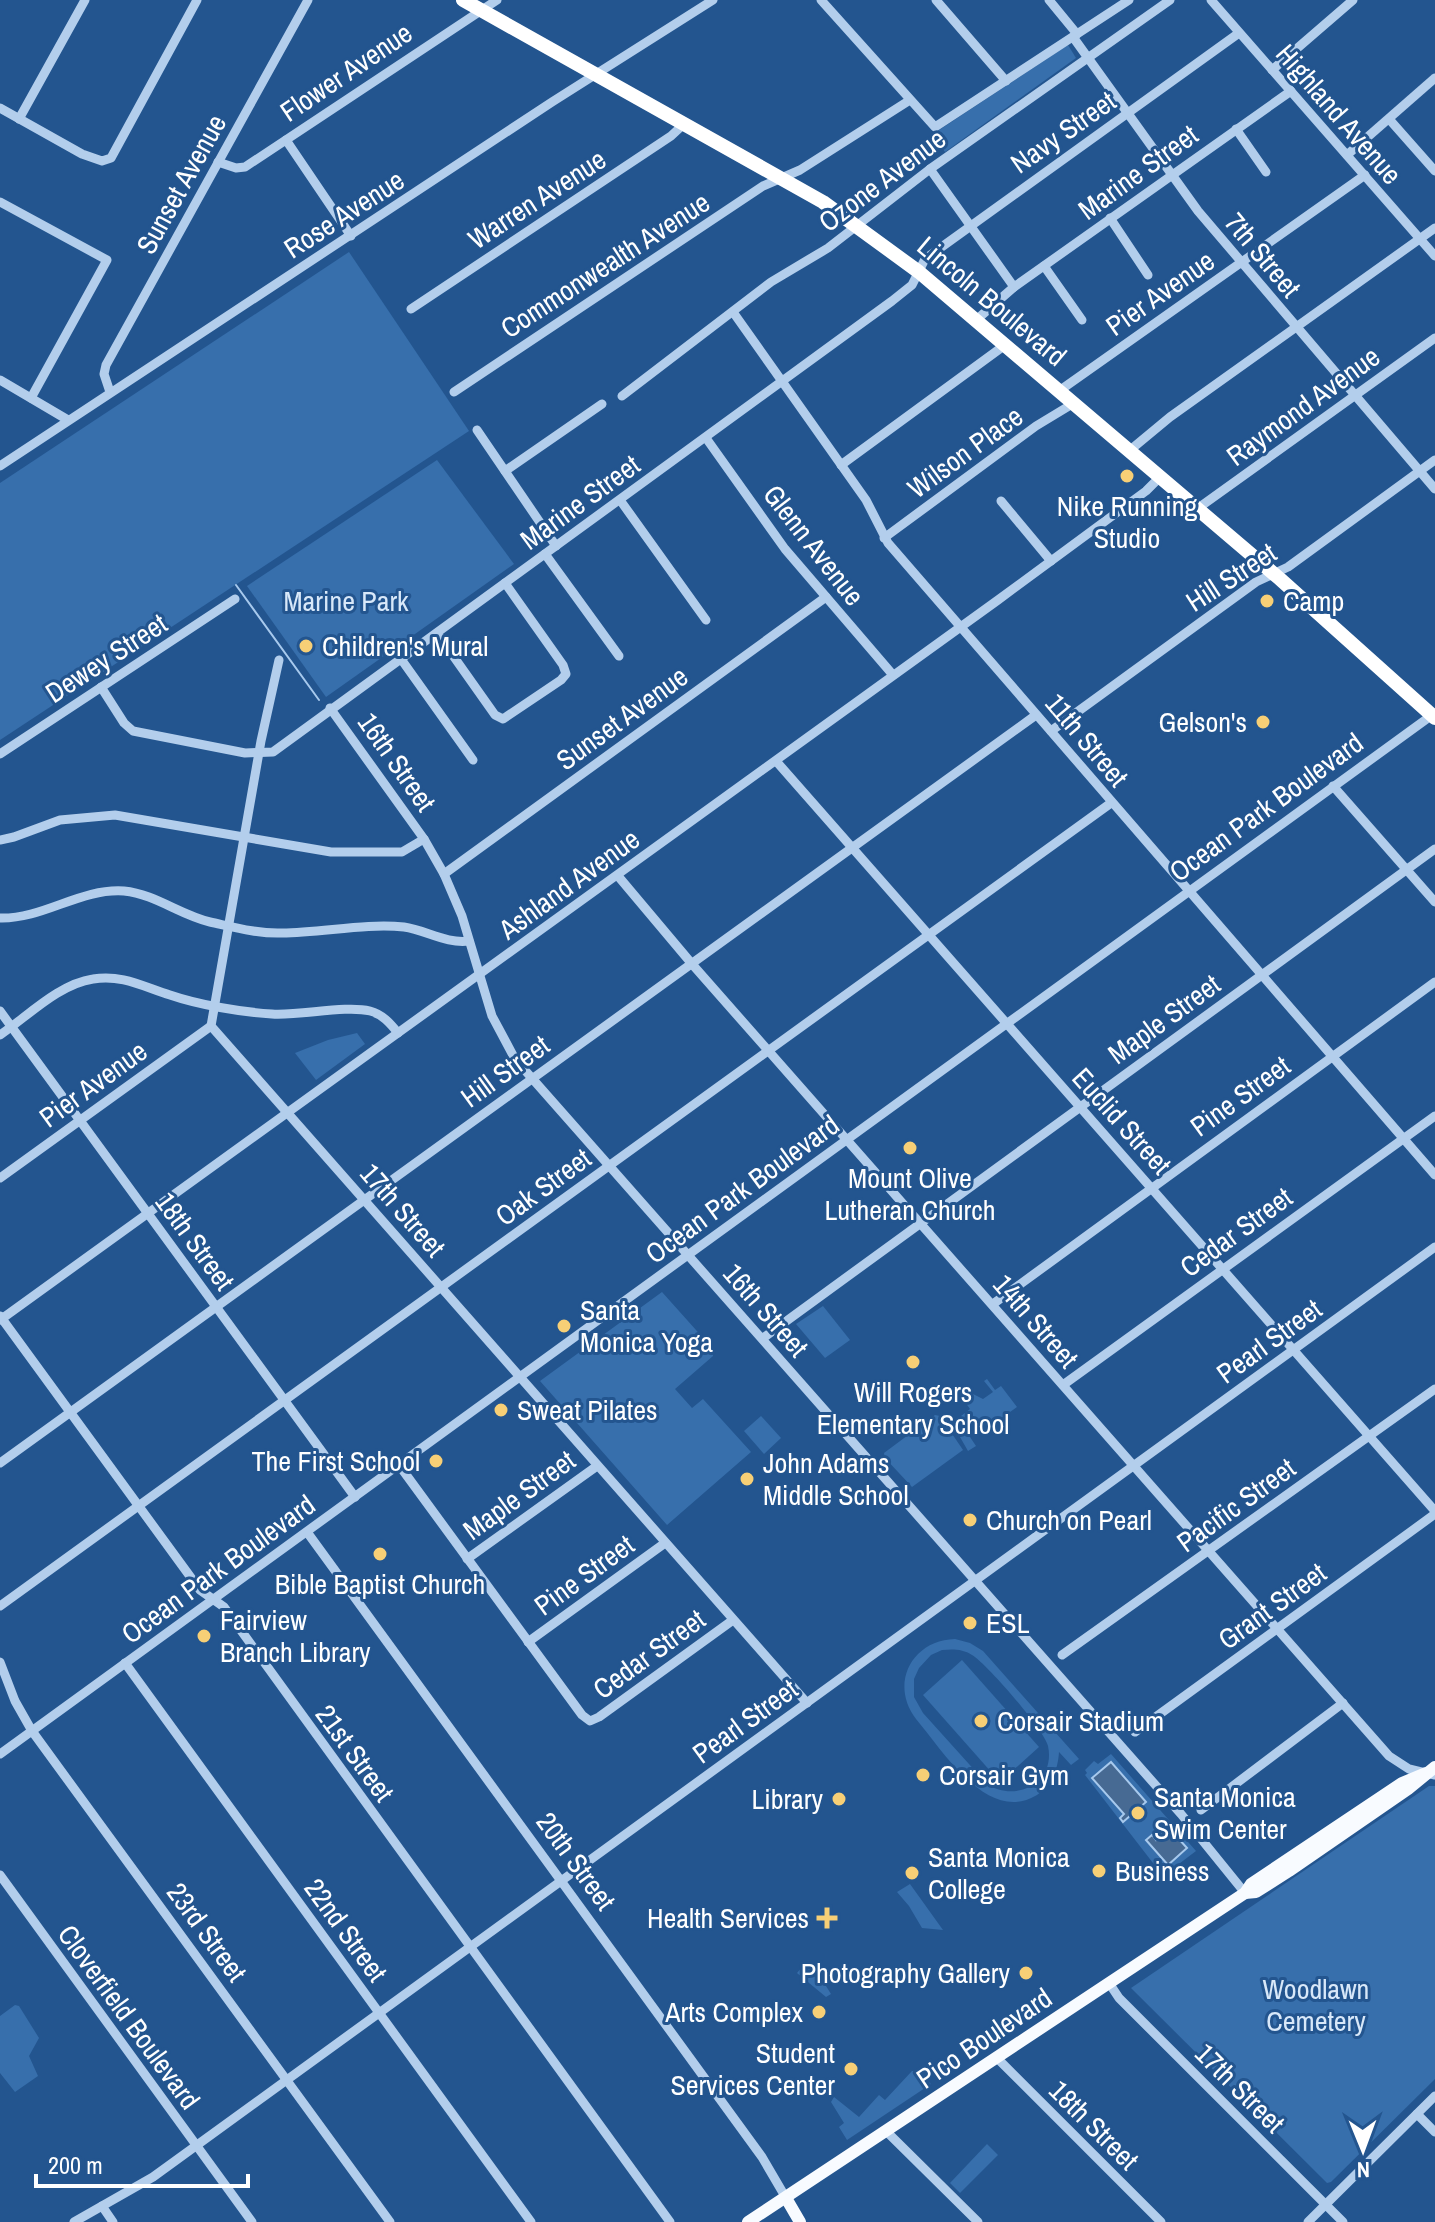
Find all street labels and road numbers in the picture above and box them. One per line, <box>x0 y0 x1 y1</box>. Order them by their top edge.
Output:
street label: Flower Avenue <box>273 14 419 130</box>
street label: Highland Avenue <box>1267 36 1411 192</box>
street label: Navy Street <box>1003 82 1123 182</box>
street label: Sunset Avenue <box>127 107 235 261</box>
street label: Marine Street <box>1071 116 1205 228</box>
street label: Ozone Avenue <box>811 120 953 240</box>
street label: Warren Avenue <box>461 140 613 258</box>
street label: Rose Avenue <box>277 161 411 267</box>
street label: Commonwealth Avenue <box>493 183 717 347</box>
street label: 7th Street <box>1216 205 1310 305</box>
street label: Lincoln Boulevard <box>909 227 1075 375</box>
street label: Pier Avenue <box>1098 242 1222 344</box>
street label: Raymond Avenue <box>1219 337 1387 475</box>
street label: Wilson Place <box>900 397 1030 507</box>
street label: Marine Street <box>513 446 647 558</box>
street label: Glenn Avenue <box>755 477 873 613</box>
street label: Hill Street <box>1178 534 1284 620</box>
street label: Dewey Street <box>38 605 174 711</box>
street label: Sunset Avenue <box>548 657 696 779</box>
street label: 11th Street <box>1037 685 1137 795</box>
street label: 16th Street <box>349 705 445 819</box>
street label: Ocean Park Boulevard <box>1161 724 1371 890</box>
street label: Ashland Avenue <box>490 820 647 949</box>
street label: Maple Street <box>1100 965 1228 1073</box>
street label: Hill Street <box>453 1026 557 1116</box>
street label: Pier Avenue <box>31 1032 155 1136</box>
street label: Pine Street <box>1182 1047 1298 1145</box>
street label: Euclid Street <box>1064 1059 1180 1183</box>
street label: Ocean Park Boulevard <box>637 1106 847 1272</box>
street label: Oak Street <box>487 1139 599 1235</box>
street label: 17th Street <box>352 1155 454 1265</box>
street label: Cedar Street <box>1172 1178 1300 1286</box>
street label: 18th Street <box>147 1184 243 1298</box>
street label: 16th Street <box>715 1255 817 1365</box>
street label: 14th Street <box>985 1266 1087 1376</box>
street label: Pearl Street <box>1209 1290 1329 1392</box>
street label: Maple Street <box>455 1441 583 1549</box>
street label: Pacific Street <box>1169 1449 1303 1561</box>
street label: Ocean Park Boulevard <box>113 1486 323 1652</box>
street label: Pine Street <box>526 1526 642 1624</box>
street label: Grant Street <box>1210 1554 1334 1658</box>
street label: Cedar Street <box>585 1600 713 1708</box>
street label: Pearl Street <box>685 1670 805 1772</box>
street label: 21st Street <box>307 1697 403 1809</box>
street label: 20th Street <box>528 1804 624 1918</box>
street label: 22nd Street <box>296 1871 396 1989</box>
street label: 23rd Street <box>158 1875 256 1989</box>
street label: Cloverfield Boulevard <box>49 1917 209 2117</box>
street label: Pico Boulevard <box>909 1979 1059 2097</box>
street label: 17th Street <box>1187 2035 1293 2141</box>
street label: 18th Street <box>1041 2072 1147 2178</box>

